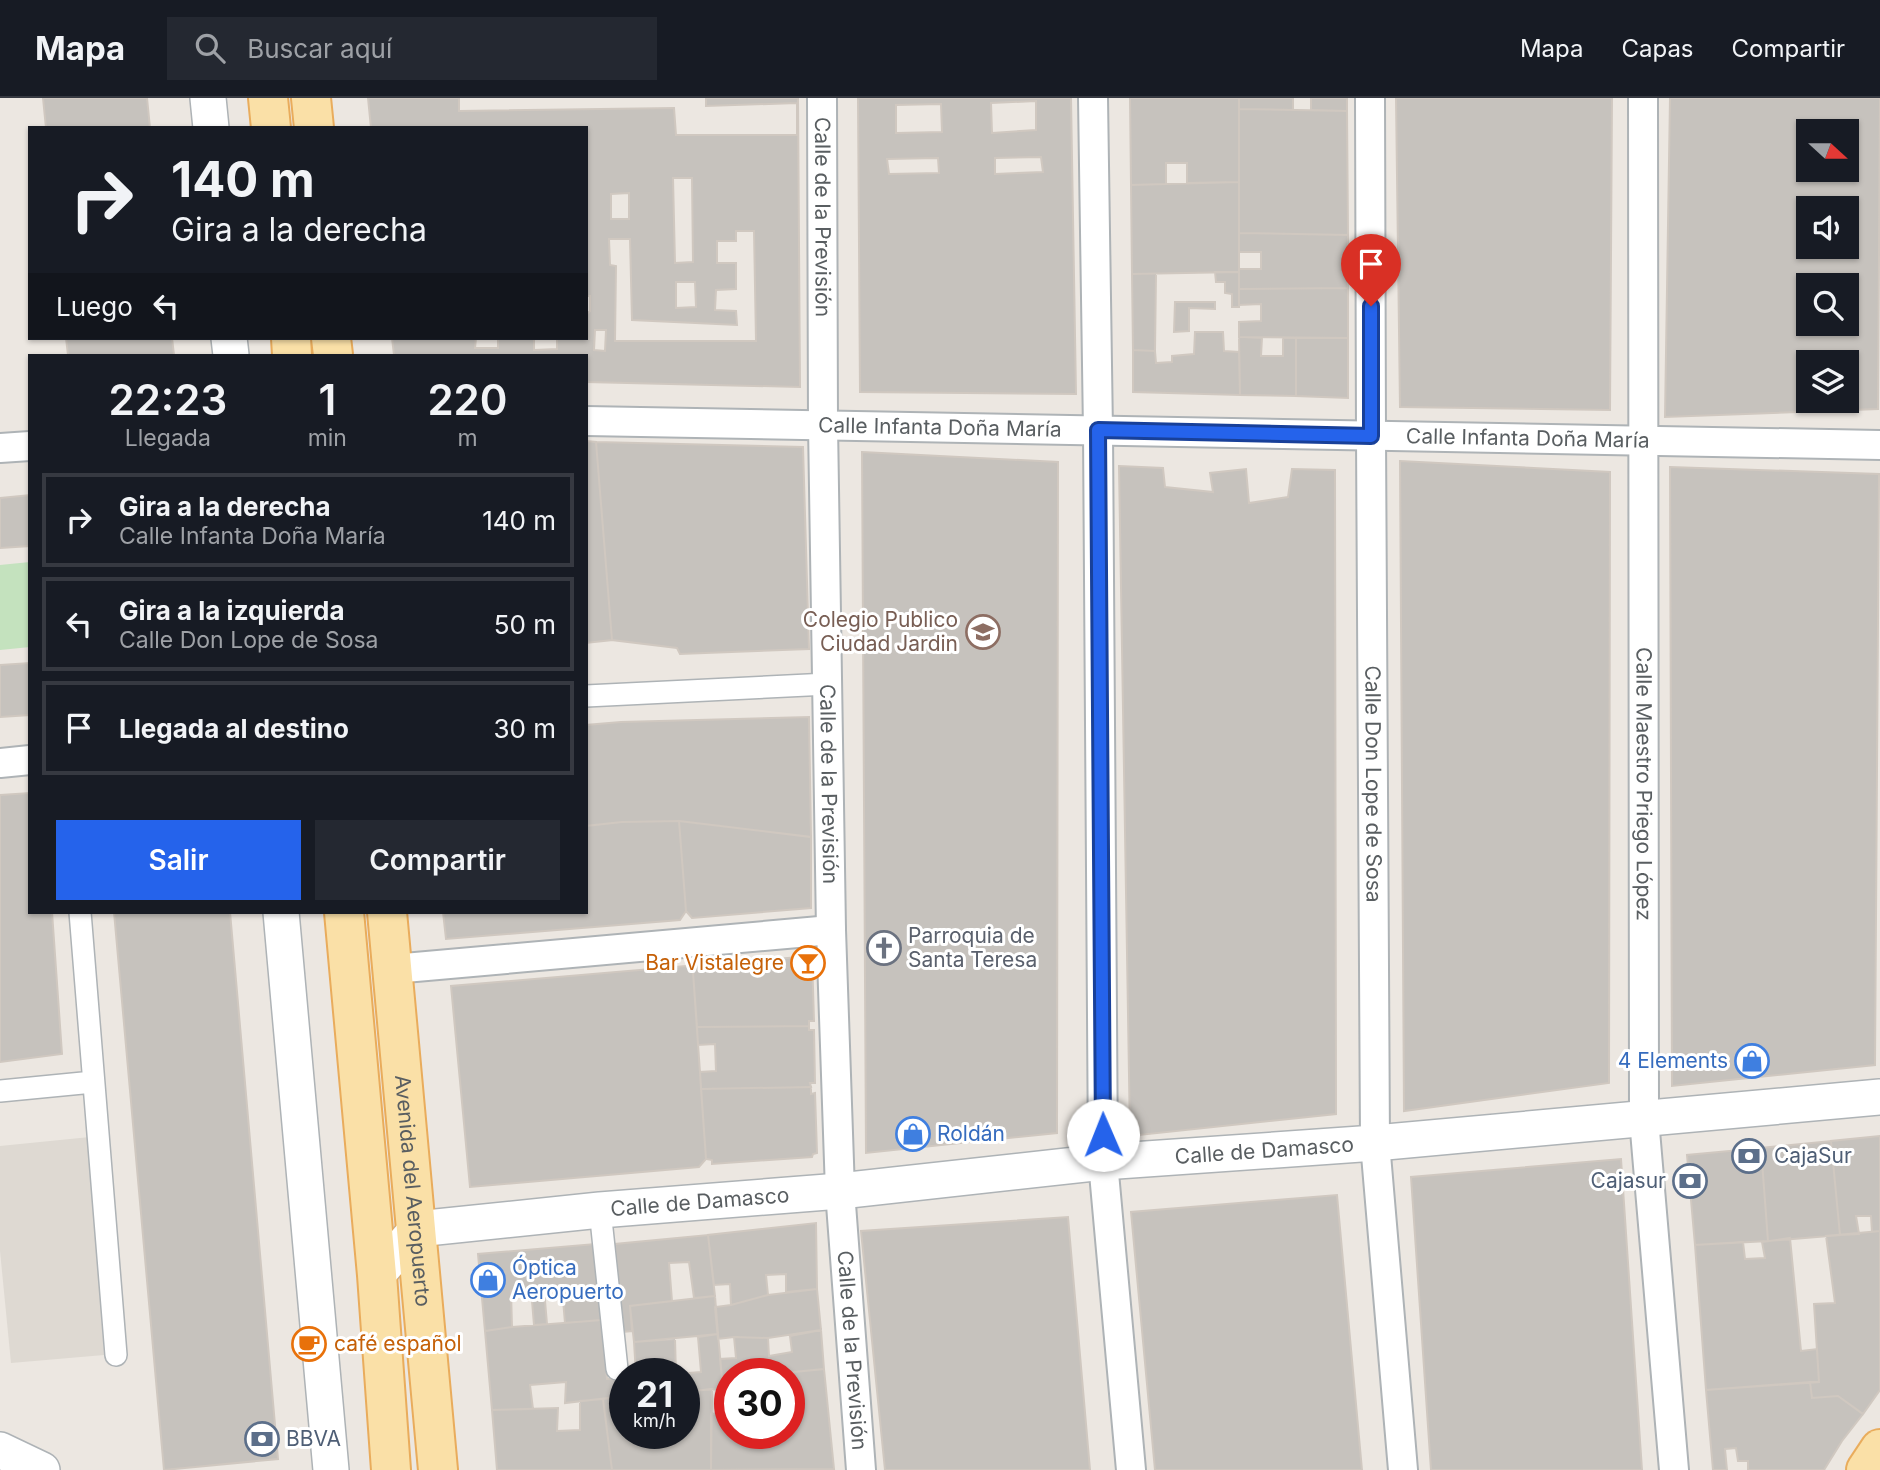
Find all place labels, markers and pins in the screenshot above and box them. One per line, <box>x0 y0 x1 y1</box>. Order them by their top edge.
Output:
pin <box>1341 234 1401 306</box>
place label: Colegio Publico Ciudad Jardin <box>803 607 958 656</box>
school or university icon: Colegio Publico Ciudad Jardin <box>964 613 1002 651</box>
place label: Parroquia de Santa Teresa <box>908 923 1037 972</box>
church icon: Parroquia de Santa Teresa <box>865 929 903 967</box>
bar icon: Bar Vistalegre <box>789 944 827 982</box>
place label: Bar Vistalegre <box>645 950 784 975</box>
shop icon: 4 Elements <box>1733 1042 1771 1080</box>
place label: 4 Elements <box>1618 1048 1728 1073</box>
shop icon: Roldán <box>894 1115 932 1153</box>
place label: Roldán <box>937 1121 1005 1146</box>
bank icon: CajaSur <box>1730 1137 1768 1175</box>
place label: CajaSur <box>1774 1143 1852 1168</box>
bank icon: Cajasur <box>1671 1162 1709 1200</box>
place label: Cajasur <box>1591 1168 1666 1193</box>
place label: Óptica Aeropuerto <box>512 1254 624 1304</box>
shop icon: Óptica Aeropuerto <box>469 1261 507 1299</box>
cafe icon: café español <box>290 1325 328 1363</box>
place label: café español <box>334 1331 462 1356</box>
bank icon: BBVA <box>243 1420 281 1458</box>
place label: BBVA <box>286 1426 341 1451</box>

